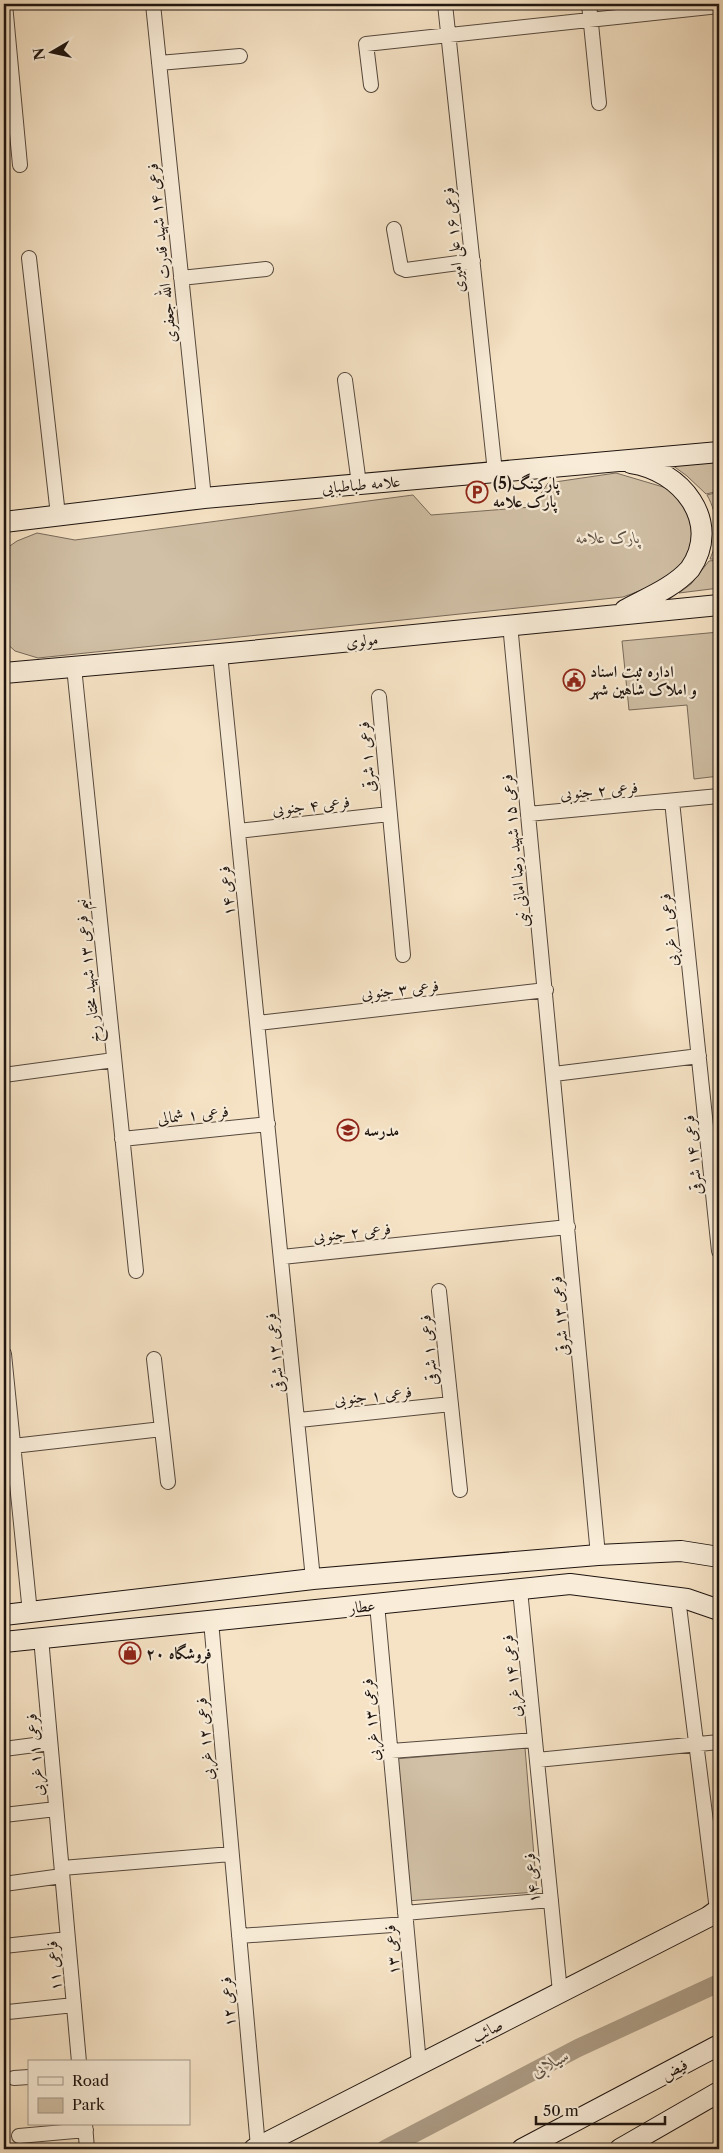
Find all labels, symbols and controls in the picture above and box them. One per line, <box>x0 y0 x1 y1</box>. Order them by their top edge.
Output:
north arrow <box>28 28 78 78</box>
text: N <box>29 47 49 61</box>
street label: فرعی ۱۴ شهید قدرت الله جعفری <box>140 162 181 344</box>
street label: فرعی ۱۶ علی امیری <box>437 186 470 294</box>
street label: علامه طباطبایی <box>321 471 401 498</box>
place label: پارکینگ(5) پارک علامه <box>493 473 560 514</box>
parking icon: پارکینگ(5) پارک علامه <box>465 480 489 504</box>
park label: پارک علامه <box>576 527 642 549</box>
street label: مولوی <box>345 628 379 653</box>
place label: اداره ثبت اسناد و املاک شاهین شهر <box>588 661 697 700</box>
public building icon: اداره ثبت اسناد و املاک شاهین شهر <box>562 668 586 692</box>
street label: فرعی ۱ شرقی <box>353 721 380 793</box>
street label: فرعی ۱۵ شهید رضا امانی نبی <box>496 773 535 929</box>
street label: فرعی ۲ جنوبی <box>559 777 639 805</box>
street label: فرعی ۴ جنوبی <box>271 791 351 821</box>
street label: فرعی ۱۴ <box>213 865 240 917</box>
street label: فرعی ۱ غربی <box>654 892 684 968</box>
street label: نیم فرعی ۱۳ شهید مختار رخ <box>70 897 111 1044</box>
street label: فرعی ۳ جنوبی <box>360 975 440 1005</box>
street label: فرعی ۱ شمالی <box>156 1100 230 1129</box>
street label: فرعی ۱۴ شرقی <box>678 1114 707 1196</box>
school or university icon: مدرسه <box>336 1118 360 1142</box>
place label: مدرسه <box>364 1120 399 1140</box>
street label: فرعی ۲ جنوبی <box>312 1218 392 1248</box>
street label: فرعی ۱۳ شرقی <box>546 1275 573 1357</box>
street label: فرعی ۱۲ شرقی <box>260 1312 289 1394</box>
street label: فرعی ۱ شرقی <box>414 1314 443 1386</box>
street label: فرعی ۱ جنوبی <box>333 1381 413 1411</box>
street label: عطار <box>346 1595 376 1618</box>
street label: فرعی ۱۴ غربی <box>497 1633 527 1718</box>
shop icon: فروشگاه ۲۰ <box>118 1641 142 1665</box>
place label: فروشگاه ۲۰ <box>146 1643 212 1664</box>
street label: فرعی ۱۳ غربی <box>356 1678 386 1762</box>
street label: فرعی ۱۲ غربی <box>190 1697 220 1781</box>
street label: فرعی ۱۱ غربی <box>20 1713 50 1797</box>
street label: فرعی ۱۴ <box>518 1852 545 1904</box>
street label: فرعی ۱۳ <box>379 1924 404 1976</box>
street label: فرعی ۱۱ <box>41 1940 66 1992</box>
street label: فرعی ۱۲ <box>215 1976 240 2028</box>
street label: صائب <box>468 2014 506 2047</box>
water label: سیلابی <box>527 2044 574 2084</box>
street label: فیض <box>657 2054 691 2085</box>
legend <box>28 2060 190 2126</box>
text: Road <box>72 2071 109 2090</box>
scale bar <box>536 2093 664 2125</box>
text: Park <box>72 2095 106 2114</box>
text: 50 m <box>543 2101 579 2120</box>

